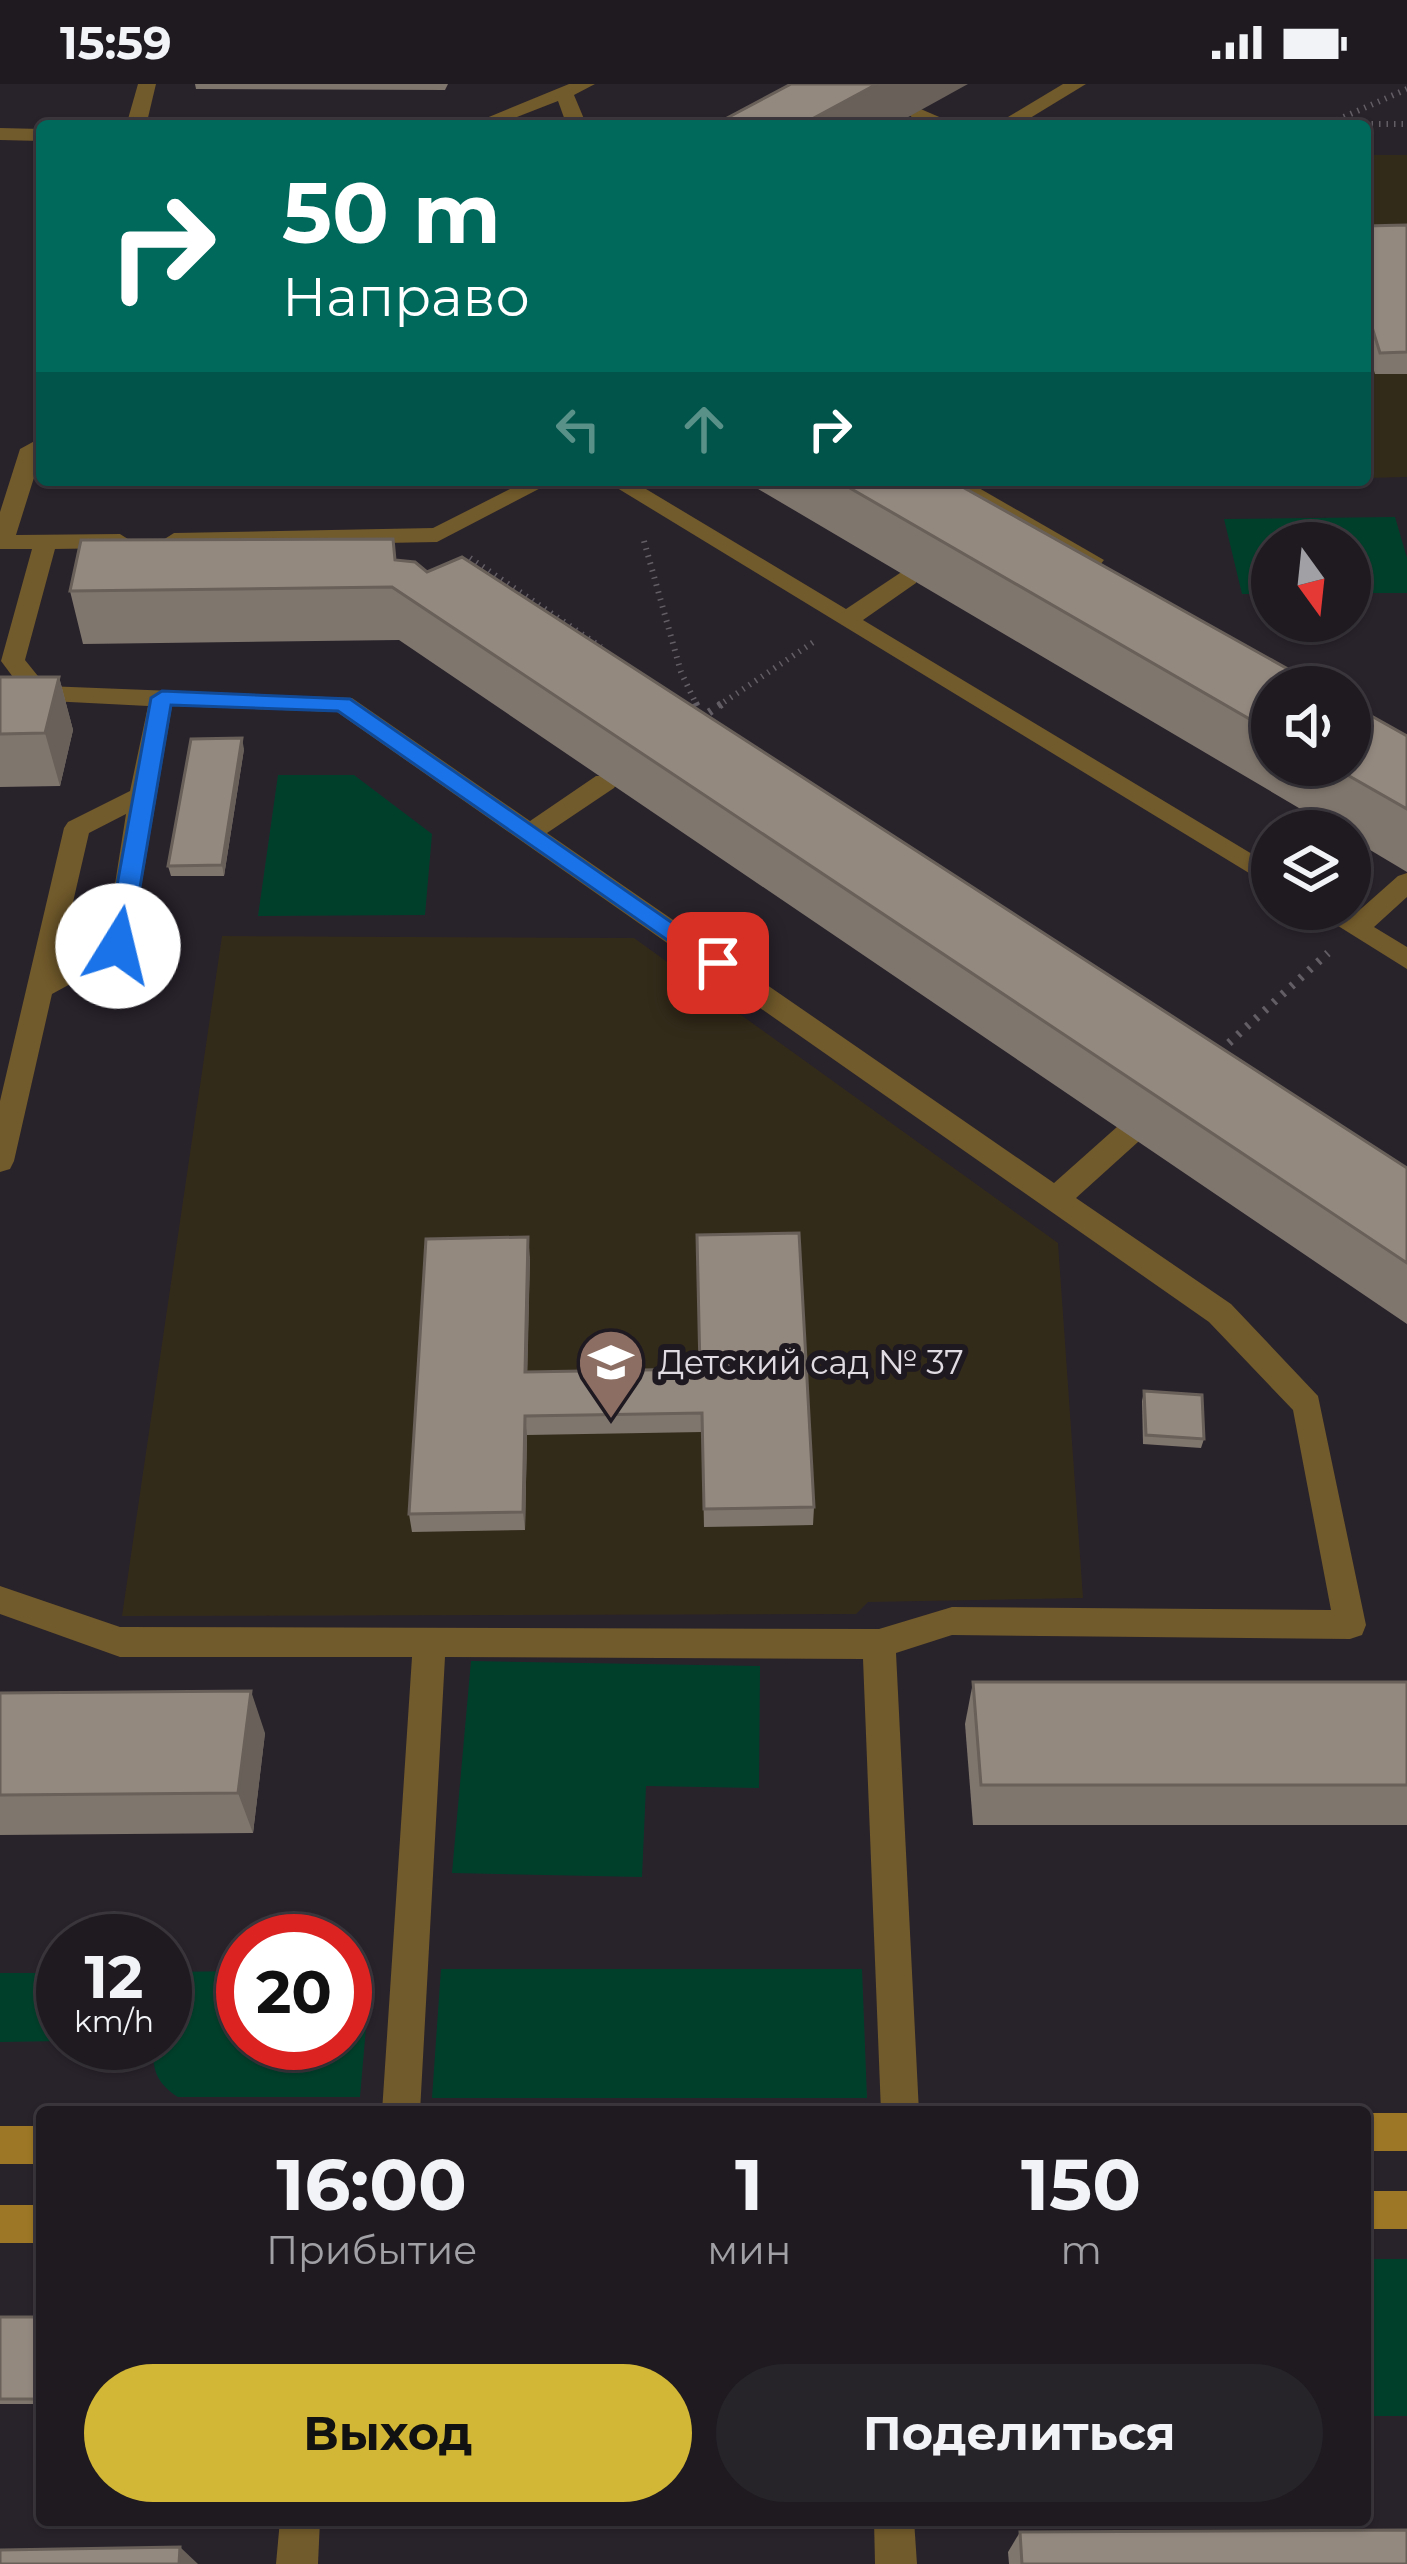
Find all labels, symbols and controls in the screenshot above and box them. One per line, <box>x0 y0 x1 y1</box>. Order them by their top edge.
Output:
text: 15:59 <box>60 15 172 70</box>
text: 50 m <box>282 162 501 264</box>
icon: right <box>84 168 240 324</box>
text: Направо <box>282 264 530 330</box>
icon: left <box>545 396 611 462</box>
icon: ahead <box>671 396 737 462</box>
icon: right <box>797 396 863 462</box>
north arrow <box>1251 522 1371 642</box>
map controls <box>1251 522 1371 930</box>
button: sound <box>1251 666 1371 786</box>
button: layers <box>1251 810 1371 930</box>
position arrow <box>55 883 181 1009</box>
pin <box>667 912 769 1014</box>
icon: arrive <box>685 930 751 996</box>
school or university icon: Детский сад № 37 <box>576 1327 646 1421</box>
place label: Детский сад № 37 <box>658 1342 964 1382</box>
speed limit sign: 20 <box>216 1914 372 2070</box>
text: 12 <box>85 1940 143 2013</box>
text: km/h <box>74 2003 154 2040</box>
text: 16:00 <box>276 2140 467 2228</box>
text: 1 <box>735 2140 763 2228</box>
text: 150 <box>1021 2140 1141 2228</box>
text: Прибытие <box>266 2226 477 2274</box>
text: мин <box>707 2226 791 2274</box>
text: m <box>1060 2226 1102 2274</box>
button: Выход <box>84 2364 692 2502</box>
button: Поделиться <box>716 2364 1323 2502</box>

